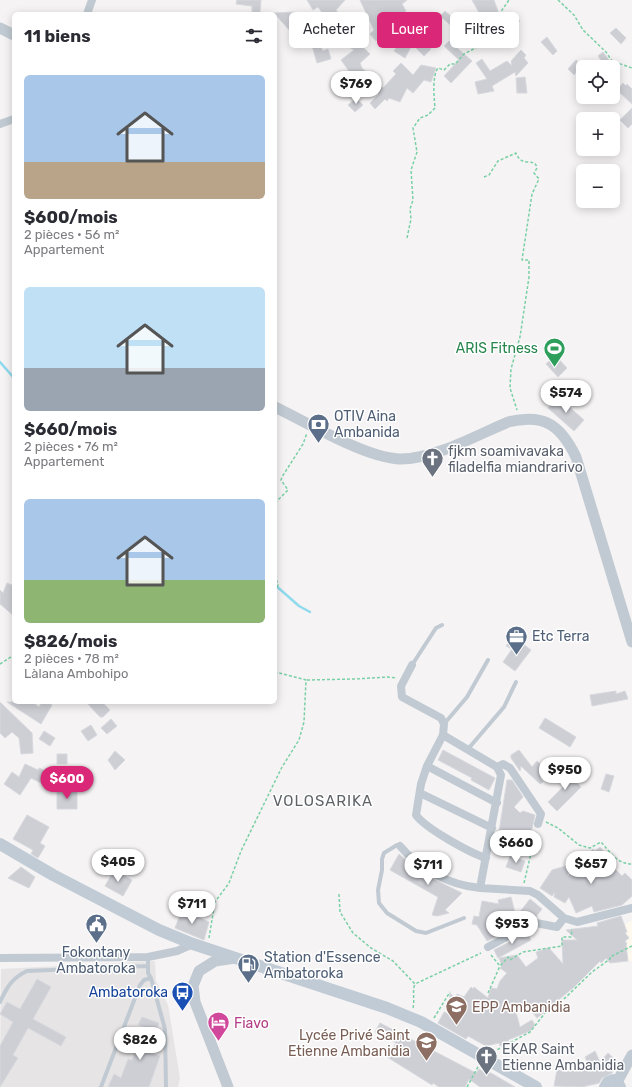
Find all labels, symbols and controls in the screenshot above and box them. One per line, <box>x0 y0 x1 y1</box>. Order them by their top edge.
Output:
chip: Acheter <box>289 12 369 48</box>
chip: Louer <box>377 12 442 48</box>
chip: Filtres <box>450 12 519 48</box>
icon: filters <box>243 25 265 47</box>
text: 11 biens <box>24 26 91 46</box>
map controls <box>576 60 620 208</box>
button: locate <box>576 60 620 104</box>
pin: $769 <box>332 71 380 105</box>
text: $769 <box>340 76 372 91</box>
icon: home <box>109 101 181 173</box>
button: + <box>576 112 620 156</box>
button: − <box>576 164 620 208</box>
text: $600/mois <box>24 207 118 227</box>
text: 2 pièces · 56 m² <box>24 227 119 242</box>
text: Appartement <box>24 242 104 257</box>
icon: home <box>109 313 181 385</box>
sports icon: ARIS Fitness <box>541 335 567 368</box>
place label: ARIS Fitness <box>456 340 538 357</box>
pin: $574 <box>542 380 590 414</box>
text: $574 <box>550 385 583 400</box>
place label: OTIV Aina Ambanida <box>334 408 400 441</box>
bank icon: OTIV Aina Ambanida <box>305 411 331 444</box>
text: $660/mois <box>24 419 117 439</box>
text: 2 pièces · 76 m² <box>24 439 118 454</box>
place label: fjkm soamivavaka filadelfia miandrarivo <box>448 443 583 476</box>
church icon: fjkm soamivavaka filadelfia miandrarivo <box>419 446 445 479</box>
text: Appartement <box>24 454 104 469</box>
icon: home <box>109 525 181 597</box>
office icon: Etc Terra <box>504 623 530 656</box>
place label: Etc Terra <box>532 628 590 645</box>
text: $826/mois <box>24 631 117 651</box>
text: 2 pièces · 78 m² <box>24 651 119 666</box>
text: Làlana Ambohipo <box>24 666 128 681</box>
pin: $950 <box>541 757 589 791</box>
text: $950 <box>548 762 582 777</box>
pin: $600 <box>43 766 91 800</box>
text: $600 <box>50 771 84 786</box>
district label: VOLOSARIKA <box>273 792 373 810</box>
pin: $660 <box>492 830 540 864</box>
text: $660 <box>499 835 533 850</box>
pin: $405 <box>94 849 142 883</box>
pin: $657 <box>567 851 615 885</box>
pin: $711 <box>404 852 452 886</box>
text: $405 <box>101 854 135 869</box>
text: $657 <box>575 856 608 871</box>
text: $711 <box>413 857 443 872</box>
pin: $711 <box>168 891 216 925</box>
text: $711 <box>177 896 207 911</box>
public building icon: Fokontany Ambatoroka <box>83 911 109 944</box>
pin: $953 <box>488 911 536 945</box>
text: $953 <box>495 916 529 931</box>
place label: Fokontany Ambatoroka <box>56 944 136 977</box>
place label: Station d'Essence Ambatoroka <box>264 949 381 982</box>
fuel station icon: Station d'Essence Ambatoroka <box>235 952 261 985</box>
bus stop icon: Ambatoroka <box>170 979 196 1012</box>
place label: Ambatoroka <box>89 984 168 1001</box>
school or university icon: EPP Ambanidia <box>443 994 469 1027</box>
place label: EPP Ambanidia <box>472 999 570 1016</box>
hotel icon: Fiavo <box>205 1010 231 1043</box>
place label: Fiavo <box>234 1015 269 1032</box>
pin: $826 <box>116 1027 164 1061</box>
place label: Lycée Privé Saint Etienne Ambanidia <box>288 1027 411 1060</box>
school or university icon: Lycée Privé Saint Etienne Ambanidia <box>413 1030 439 1063</box>
text: $826 <box>123 1032 157 1047</box>
place label: EKAR Saint Etienne Ambanidia <box>502 1041 624 1074</box>
church icon: EKAR Saint Etienne Ambanidia <box>473 1044 499 1077</box>

